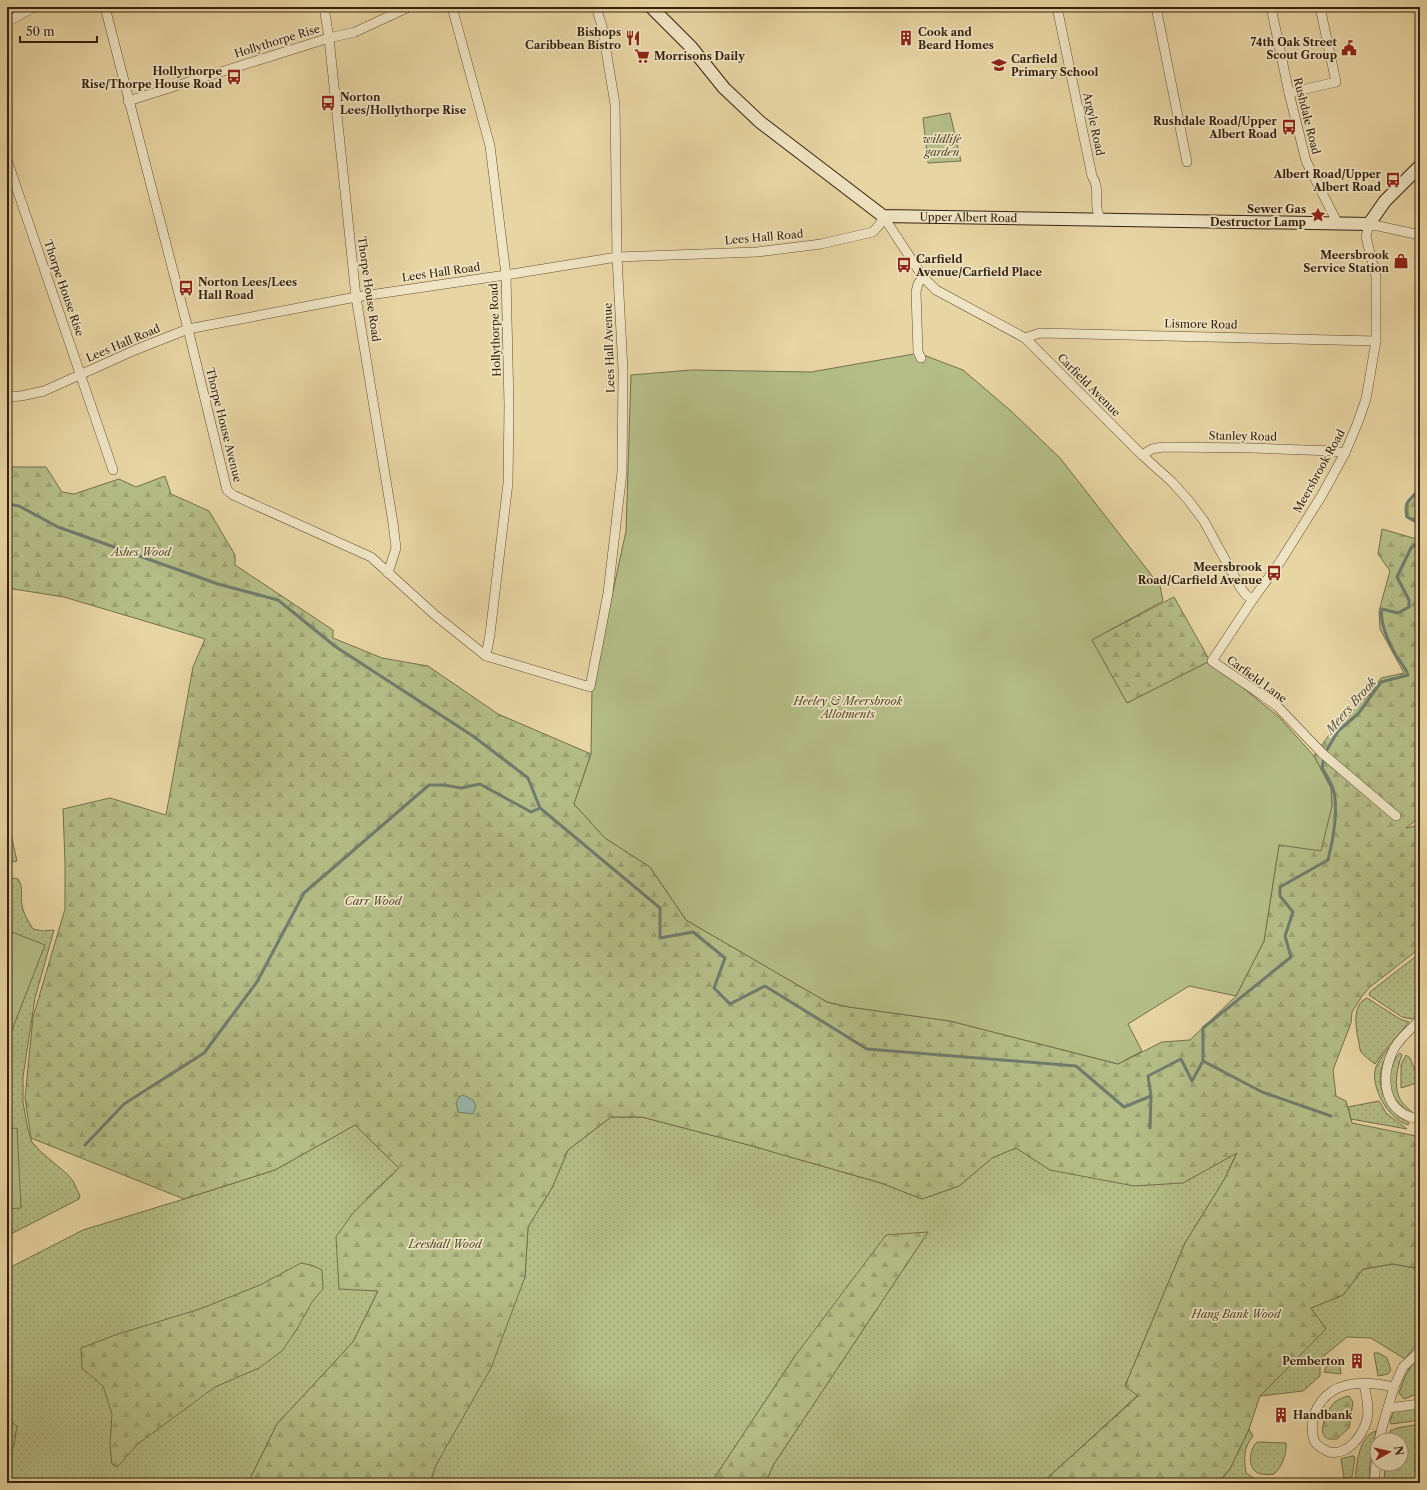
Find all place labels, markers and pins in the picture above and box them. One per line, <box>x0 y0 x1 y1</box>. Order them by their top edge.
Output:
place label: Bishops Caribbean Bistro <box>525 25 621 52</box>
place label: Cook and Beard Homes <box>918 25 994 52</box>
restaurant icon: Bishops Caribbean Bistro <box>624 29 642 47</box>
building icon: Cook and Beard Homes <box>897 29 915 47</box>
place label: 74th Oak Street Scout Group <box>1251 35 1338 62</box>
public building icon: 74th Oak Street Scout Group <box>1340 39 1358 57</box>
supermarket icon: Morrisons Daily <box>633 47 651 65</box>
place label: Morrisons Daily <box>654 49 745 63</box>
place label: Carfield Primary School <box>1011 52 1098 79</box>
school or university icon: Carfield Primary School <box>990 56 1008 74</box>
place label: Hollythorpe Rise/Thorpe House Road <box>81 64 223 91</box>
bus stop icon: Hollythorpe Rise/Thorpe House Road <box>225 68 243 86</box>
place label: Norton Lees/Hollythorpe Rise <box>340 90 467 117</box>
bus stop icon: Norton Lees/Hollythorpe Rise <box>319 94 337 112</box>
place label: Rushdale Road/Upper Albert Road <box>1153 114 1278 141</box>
bus stop icon: Rushdale Road/Upper Albert Road <box>1280 118 1298 136</box>
place label: Albert Road/Upper Albert Road <box>1273 167 1382 194</box>
bus stop icon: Albert Road/Upper Albert Road <box>1384 171 1402 189</box>
place label: Sewer Gas Destructor Lamp <box>1210 202 1306 229</box>
place icon: Sewer Gas Destructor Lamp <box>1309 206 1327 224</box>
place label: Meersbrook Service Station <box>1303 248 1390 275</box>
place label: Carfield Avenue/Carfield Place <box>915 252 1042 279</box>
shop icon: Meersbrook Service Station <box>1392 252 1410 270</box>
bus stop icon: Carfield Avenue/Carfield Place <box>895 256 913 274</box>
place label: Norton Lees/Lees Hall Road <box>198 275 297 302</box>
bus stop icon: Norton Lees/Lees Hall Road <box>177 279 195 297</box>
place label: Meersbrook Road/Carfield Avenue <box>1138 560 1263 587</box>
bus stop icon: Meersbrook Road/Carfield Avenue <box>1265 564 1283 582</box>
building icon: Pemberton <box>1348 1352 1366 1370</box>
place label: Pemberton <box>1282 1354 1345 1368</box>
building icon: Handbank <box>1272 1406 1290 1424</box>
place label: Handbank <box>1293 1408 1353 1422</box>

